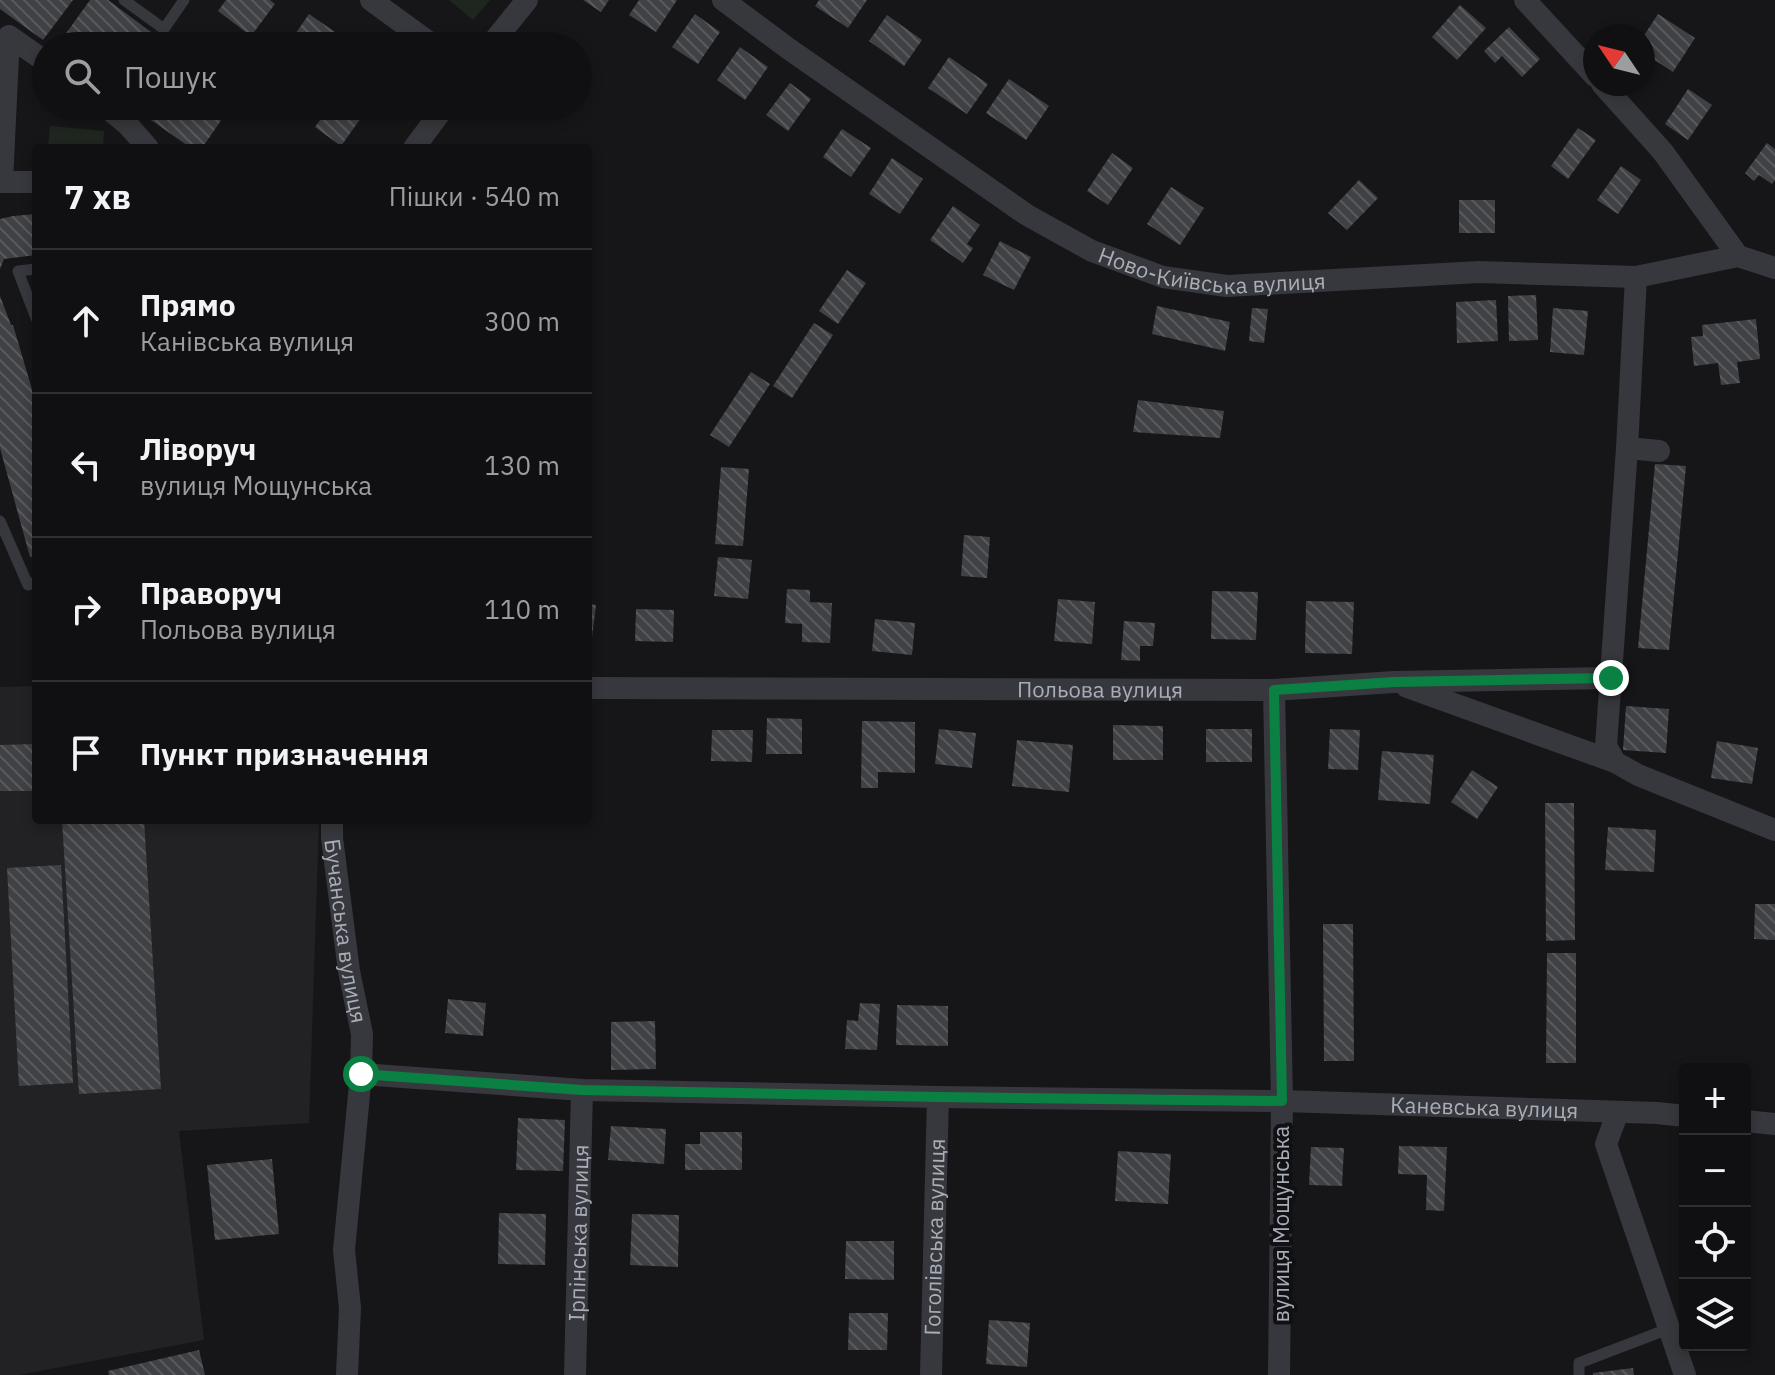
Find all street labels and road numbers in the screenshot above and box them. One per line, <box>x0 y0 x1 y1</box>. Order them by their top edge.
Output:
street label: Ново-Київська вулиця <box>1094 240 1326 300</box>
street label: Польова вулиця <box>1017 674 1183 704</box>
street label: Бучанська вулиця <box>318 837 374 1026</box>
street label: Каневська вулиця <box>1390 1089 1579 1124</box>
street label: вулиця Мощунська <box>1266 1125 1295 1322</box>
street label: Гоголівська вулиця <box>917 1138 951 1336</box>
street label: Ірпінська вулиця <box>561 1144 595 1322</box>

